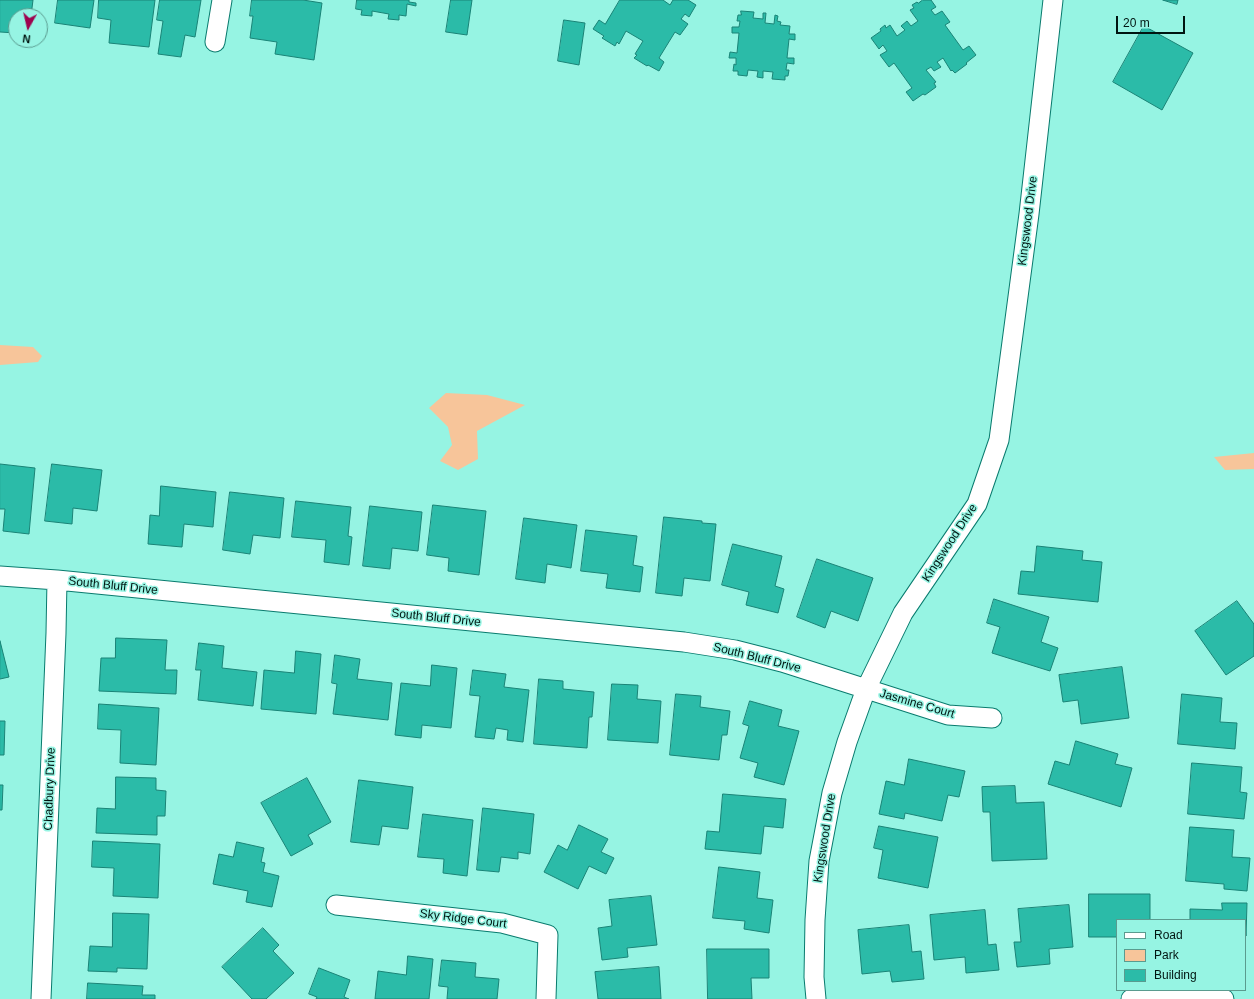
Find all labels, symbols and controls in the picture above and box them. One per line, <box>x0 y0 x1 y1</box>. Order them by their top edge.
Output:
north arrow <box>8 8 48 48</box>
scale bar <box>1118 8 1187 34</box>
text: 20 m <box>1123 16 1150 30</box>
text: N <box>22 32 31 45</box>
street label: Kingswood Drive <box>1015 175 1041 267</box>
street label: Kingswood Drive <box>919 501 981 585</box>
street label: South Bluff Drive <box>68 574 158 598</box>
street label: South Bluff Drive <box>391 606 481 630</box>
street label: South Bluff Drive <box>712 640 802 676</box>
street label: Jasmine Court <box>878 686 956 722</box>
street label: Chadbury Drive <box>41 747 59 831</box>
street label: Kingswood Drive <box>811 792 839 884</box>
street label: Sky Ridge Court <box>419 907 507 931</box>
legend <box>1116 919 1246 991</box>
text: Road <box>1154 928 1183 942</box>
text: Park <box>1154 948 1179 962</box>
text: Building <box>1154 968 1197 982</box>

